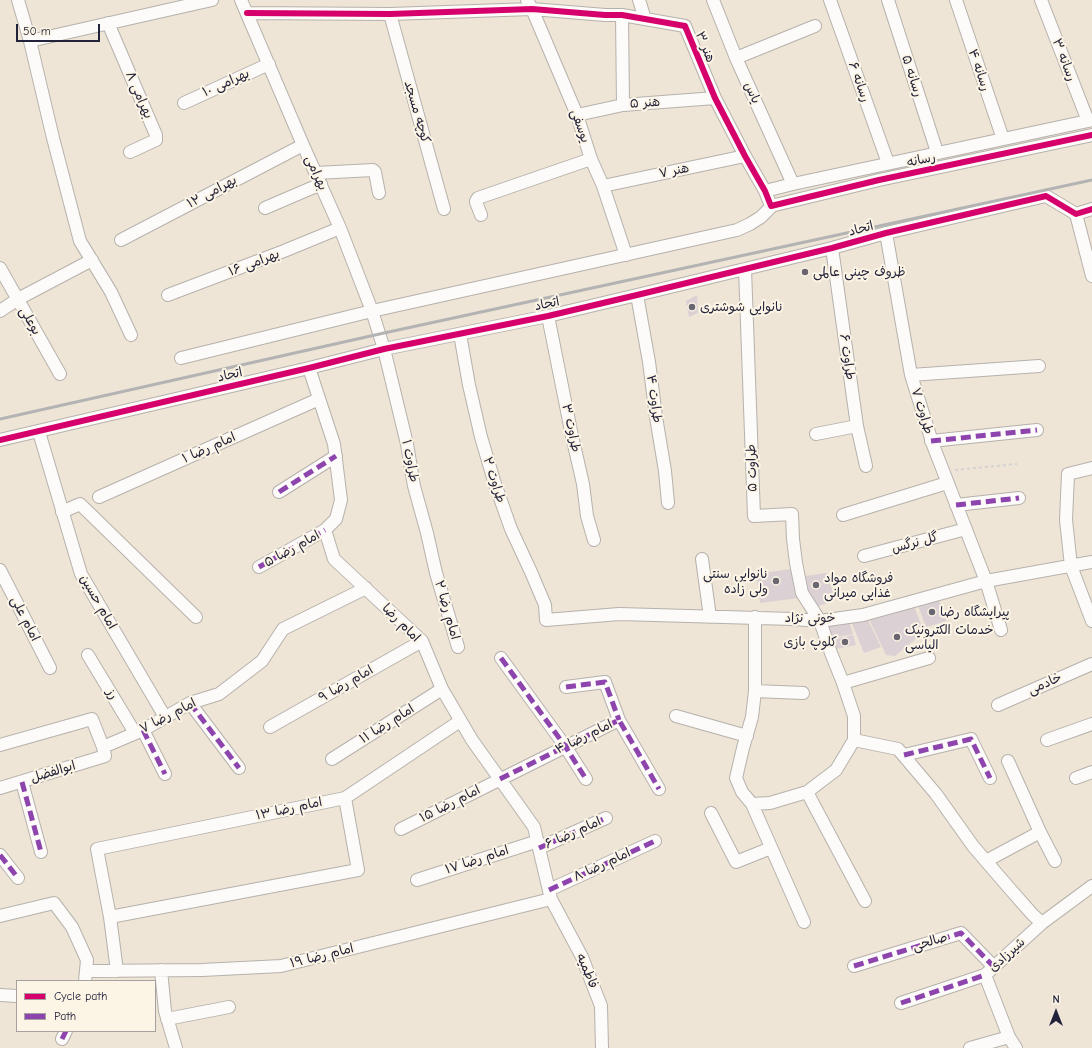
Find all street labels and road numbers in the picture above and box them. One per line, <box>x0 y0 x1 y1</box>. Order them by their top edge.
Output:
street label: هنر ۳ <box>692 29 718 65</box>
street label: رسانه ۳ <box>1049 36 1079 84</box>
street label: رسانه ۴ <box>965 47 993 93</box>
street label: رسانه ۵ <box>898 53 926 99</box>
street label: رسانه ۶ <box>845 60 873 104</box>
street label: بهرامی ۱۰ <box>200 66 252 100</box>
street label: بهرامی ۸ <box>122 69 156 121</box>
street label: کوچه مسجد <box>401 79 433 145</box>
street label: یاس <box>740 80 764 106</box>
street label: هنر ۵ <box>629 94 661 112</box>
street label: یوسفی <box>567 107 593 145</box>
street label: رسانه <box>905 149 937 171</box>
street label: بهرامی <box>301 153 331 193</box>
street label: هنر ۷ <box>657 160 691 182</box>
street label: بهرامی ۱۲ <box>184 172 240 212</box>
street label: اتحاد <box>847 218 875 240</box>
street label: بهرامی ۱۶ <box>226 246 282 280</box>
street label: اتحاد <box>533 294 561 314</box>
street label: بوعلی <box>16 304 44 338</box>
street label: طراوت ۶ <box>836 333 858 381</box>
street label: اتحاد <box>216 365 244 385</box>
street label: طراوت ۴ <box>643 374 665 424</box>
street label: طراوت ۷ <box>908 386 936 436</box>
street label: طراوت ۳ <box>558 402 584 454</box>
street label: امام رضا ۱ <box>180 429 238 467</box>
street label: طراوت ۱ <box>398 438 422 484</box>
street label: طراوت ۵ <box>743 444 761 492</box>
street label: طراوت ۲ <box>479 455 509 505</box>
street label: امام رضا ۵ <box>261 527 323 571</box>
street label: گل نرگس <box>890 529 940 557</box>
street label: امام حسین <box>76 572 120 632</box>
street label: امام رضا ۲ <box>431 579 463 641</box>
street label: امام علی <box>7 594 43 644</box>
street label: امام رضا <box>379 601 423 645</box>
street label: خونی نژاد <box>785 610 835 626</box>
street label: امام رضا ۹ <box>316 662 376 706</box>
street label: خادمی <box>1026 670 1064 698</box>
street label: رز <box>103 686 121 702</box>
street label: امام رضا ۷ <box>137 695 199 737</box>
street label: امام رضا ۱۱ <box>357 701 417 747</box>
street label: امام رضا ۴ <box>553 716 615 758</box>
street label: ابوالفضل <box>29 758 77 786</box>
street label: امام رضا ۱۵ <box>417 782 483 826</box>
street label: امام رضا ۱۳ <box>254 794 324 824</box>
street label: امام رضا ۶ <box>542 814 604 852</box>
street label: امام رضا ۱۷ <box>443 842 511 878</box>
street label: امام رضا ۸ <box>571 845 633 885</box>
street label: صالحی <box>911 929 949 955</box>
street label: شیرزادی <box>986 935 1028 975</box>
street label: امام رضا ۱۹ <box>289 941 355 971</box>
street label: فاطمیه <box>573 951 601 991</box>

